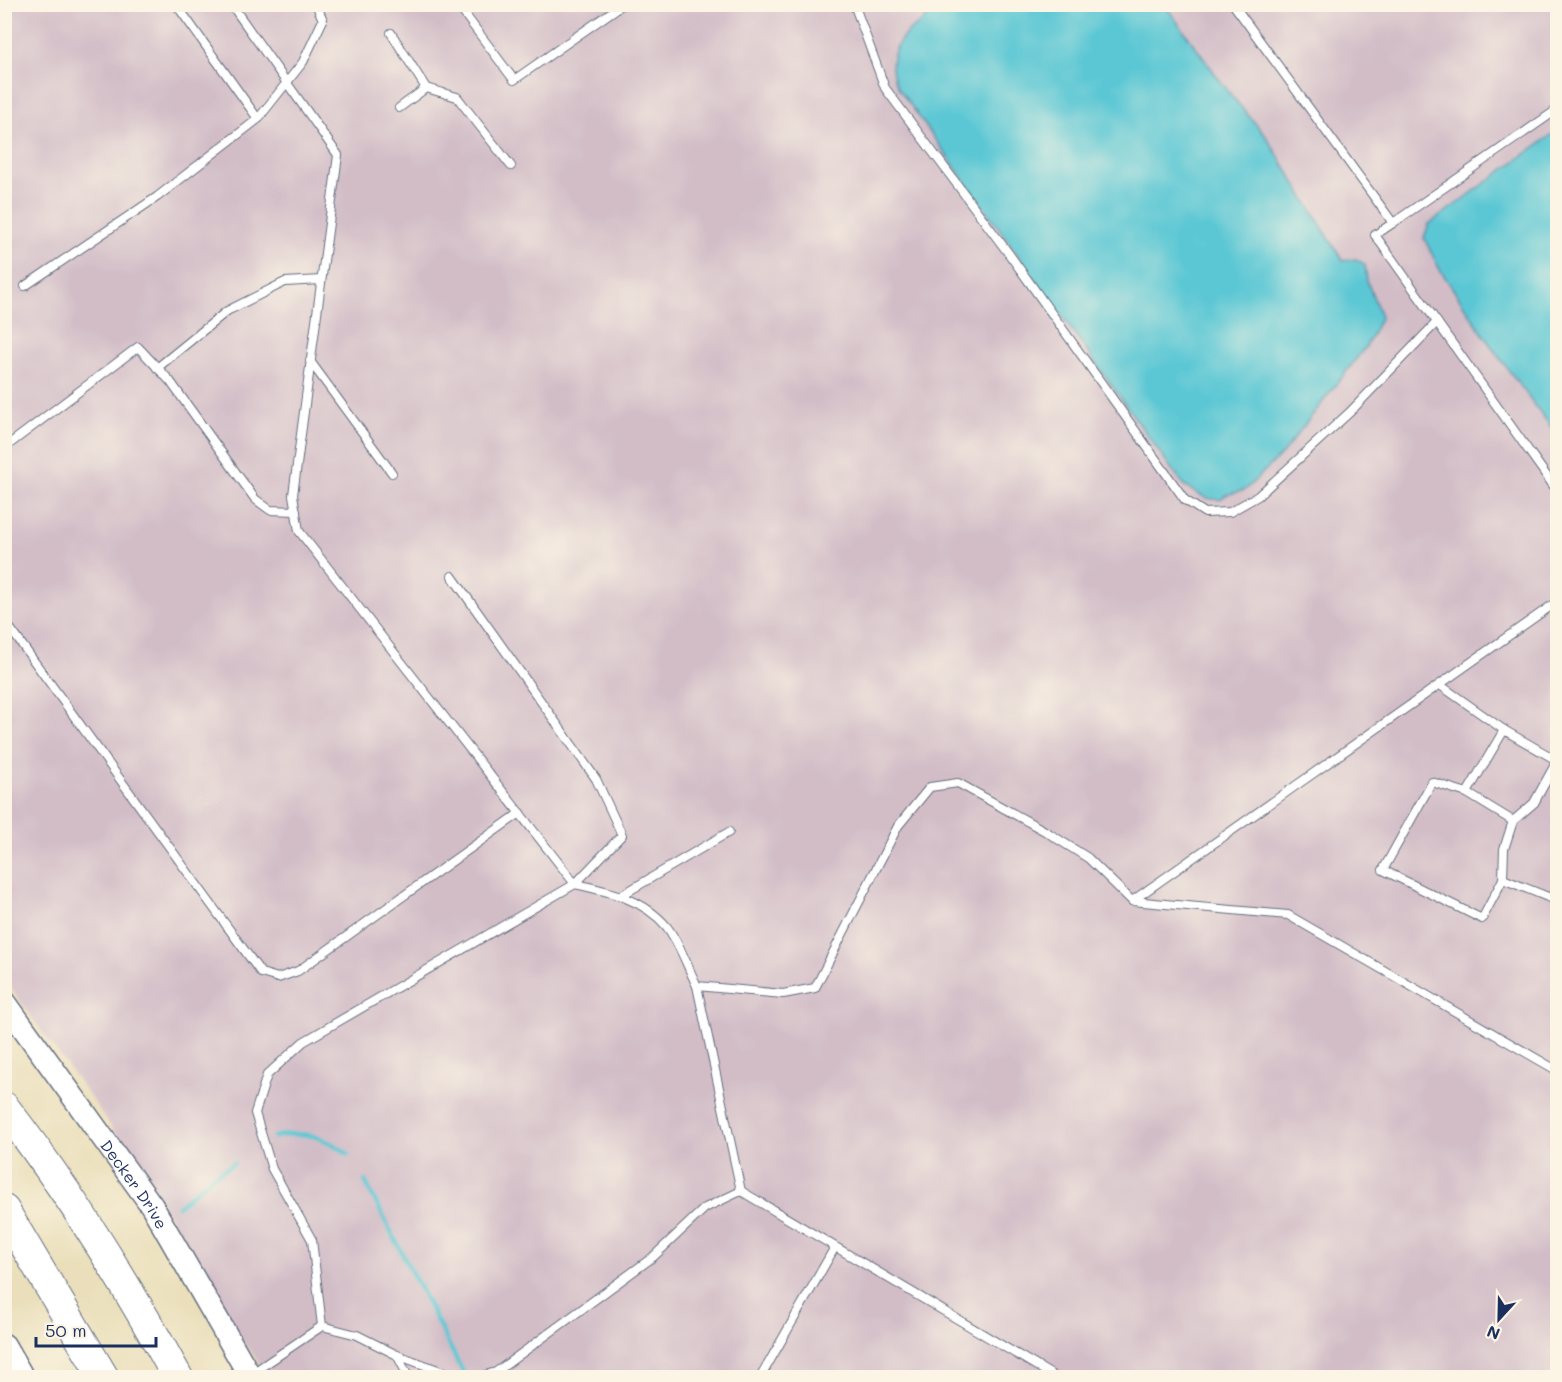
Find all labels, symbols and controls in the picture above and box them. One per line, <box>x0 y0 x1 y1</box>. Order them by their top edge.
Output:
street label: Decker Drive <box>97 1135 173 1232</box>
north arrow <box>1469 1289 1529 1349</box>
scale bar <box>36 1310 156 1348</box>
text: 50 m <box>45 1318 87 1342</box>
text: N <box>1484 1321 1503 1345</box>

